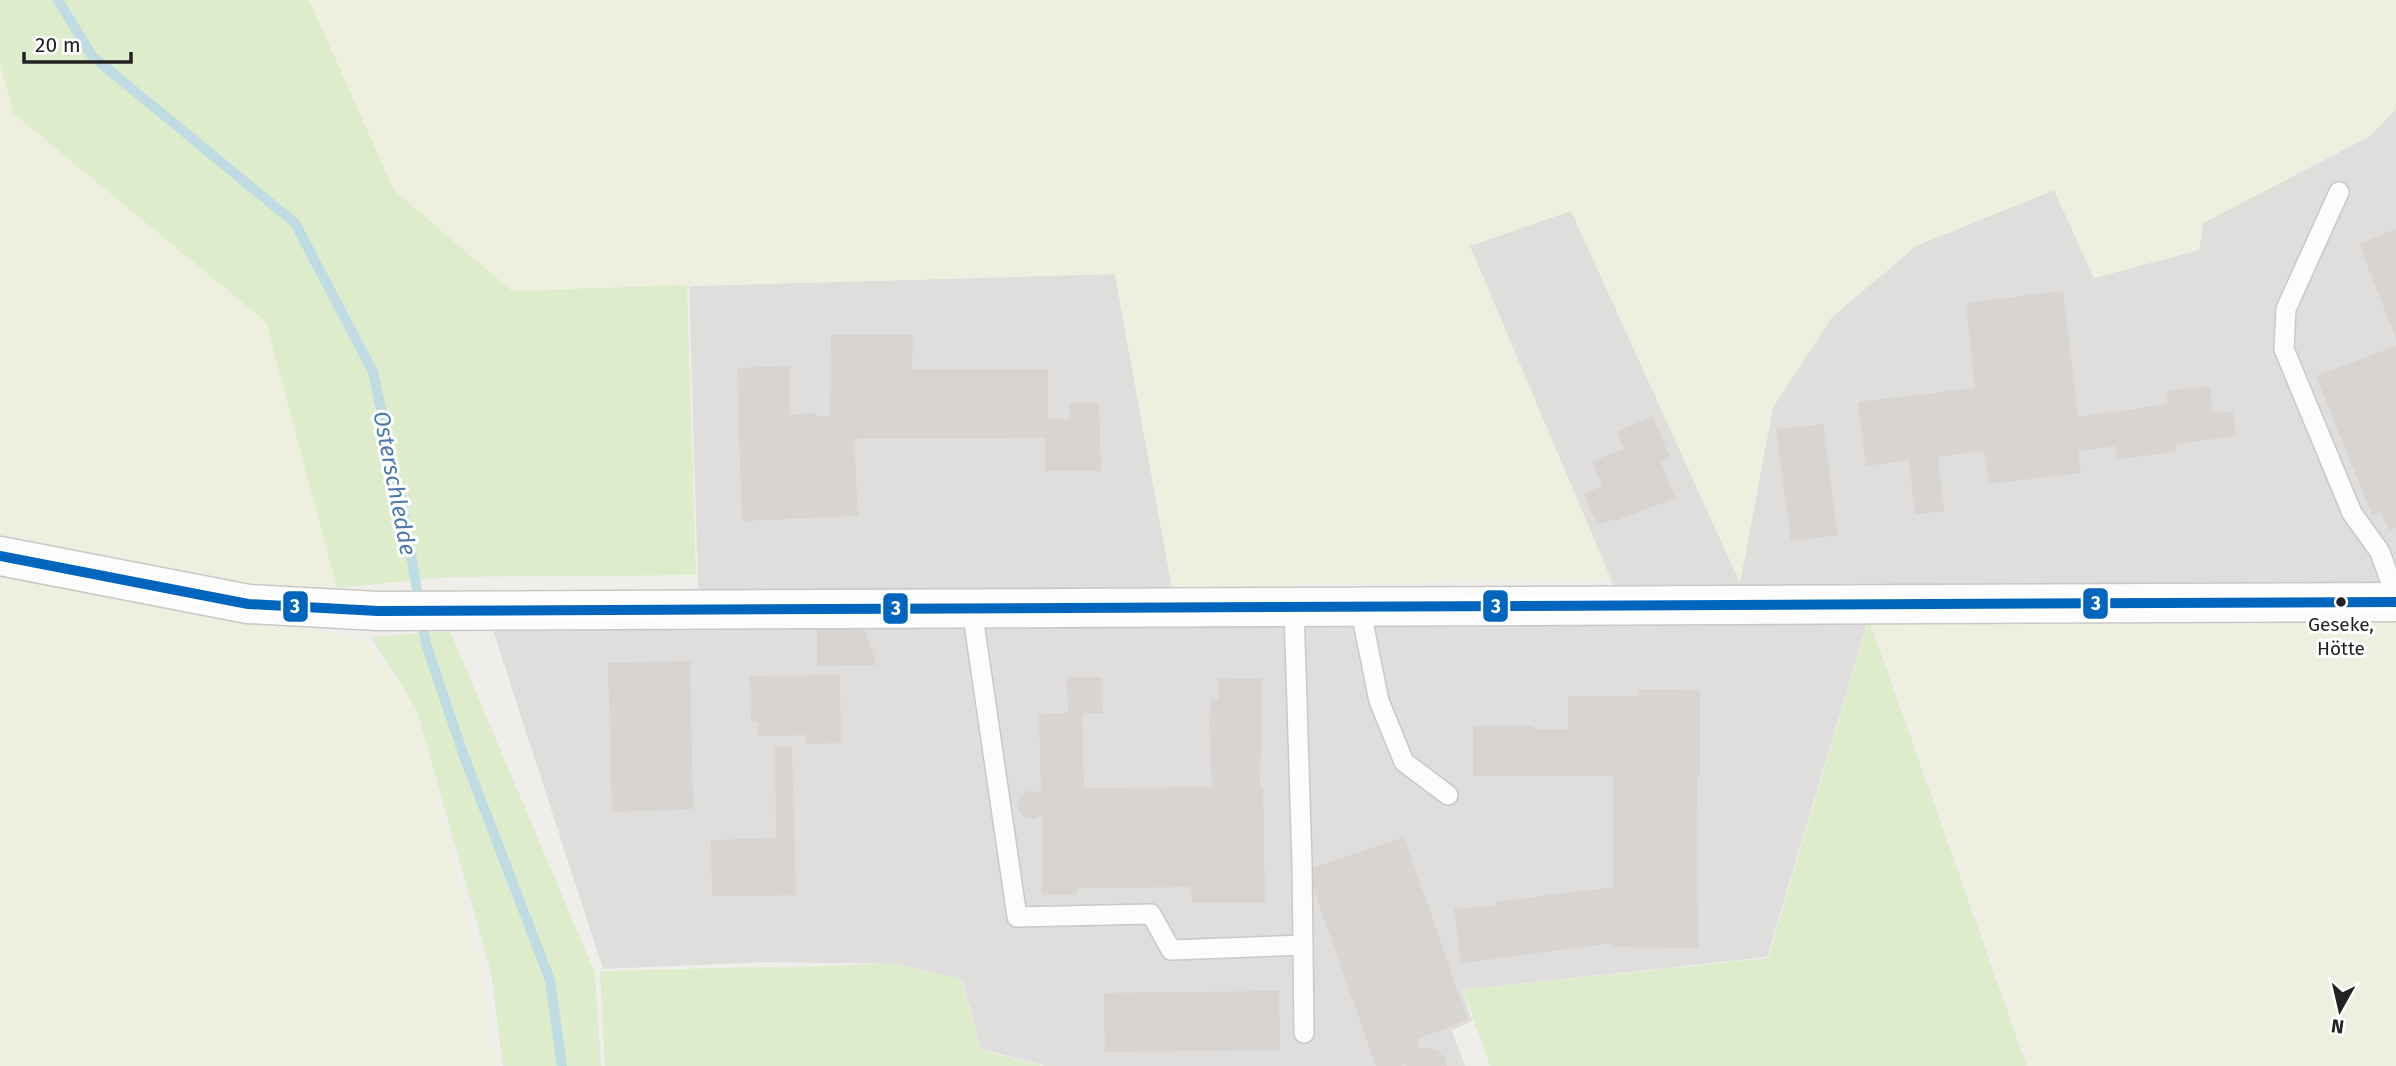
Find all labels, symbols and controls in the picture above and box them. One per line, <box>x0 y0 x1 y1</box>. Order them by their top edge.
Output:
scale bar <box>24 21 131 65</box>
text: 20 m <box>35 32 81 58</box>
water label: Osterschledde <box>367 408 423 558</box>
line badge: 3 <box>2082 587 2109 620</box>
line badge: 3 <box>1482 589 1509 623</box>
line badge: 3 <box>282 590 309 623</box>
line badge: 3 <box>882 592 909 625</box>
text: 3 <box>2090 592 2101 615</box>
text: 3 <box>289 595 300 618</box>
text: 3 <box>1490 595 1501 618</box>
marker: Geseke, Hötte <box>2334 595 2348 609</box>
text: 3 <box>890 597 901 620</box>
place label: Geseke, Hötte <box>2308 613 2374 660</box>
north arrow <box>2305 975 2375 1045</box>
text: N <box>2330 1014 2346 1039</box>

